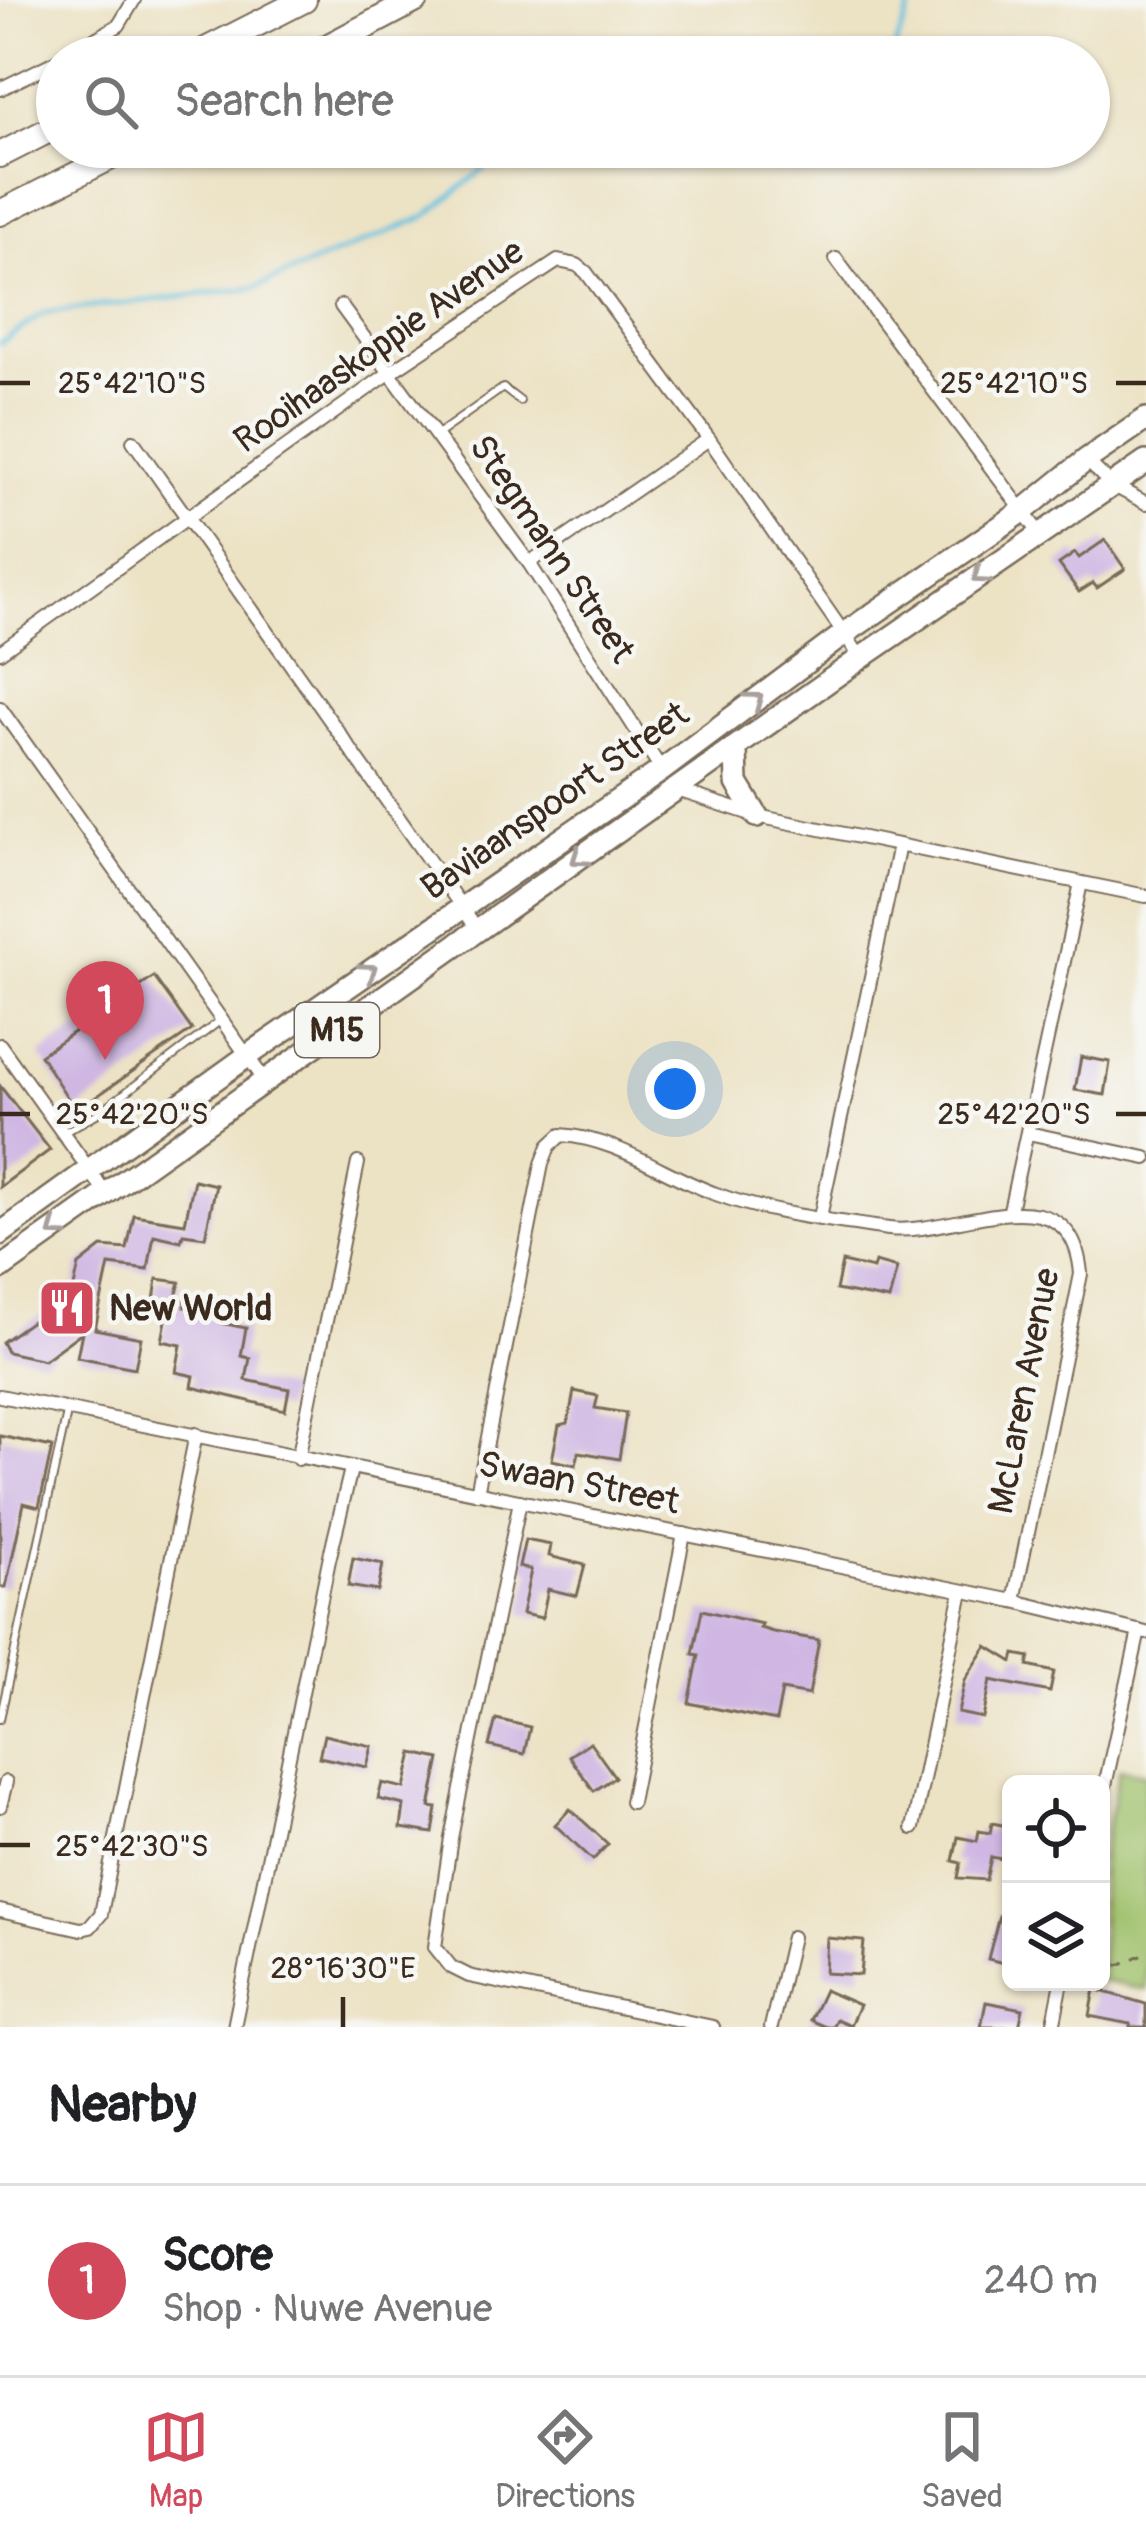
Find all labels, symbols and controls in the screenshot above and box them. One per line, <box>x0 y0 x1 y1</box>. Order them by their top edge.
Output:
search box <box>36 36 1110 168</box>
icon: search <box>78 69 144 135</box>
text: Search here <box>174 74 394 130</box>
street label: Rooihaaskoppie Avenue <box>225 229 533 463</box>
text: 25°42'10"S <box>58 365 206 402</box>
text: 25°42'10"S <box>940 365 1088 402</box>
street label: Stegmann Street <box>459 426 645 672</box>
one-way arrow <box>972 562 994 584</box>
street label: Baviaanspoort Street <box>413 692 698 910</box>
one-way arrow <box>742 692 764 714</box>
one-way arrow <box>570 844 592 866</box>
pin: 1 <box>66 961 144 1060</box>
one-way arrow <box>356 963 378 985</box>
road number: M15 <box>295 1003 379 1057</box>
your location <box>645 1059 705 1119</box>
text: 25°42'20"S <box>55 1096 209 1133</box>
text: 25°42'20"S <box>937 1096 1091 1133</box>
one-way arrow <box>48 1215 69 1237</box>
street label: McLaren Avenue <box>978 1264 1070 1518</box>
restaurant icon: New World <box>36 1277 98 1339</box>
place label: New World <box>109 1286 272 1331</box>
street label: Swaan Street <box>475 1441 684 1525</box>
map controls <box>1002 1775 1110 1991</box>
button: locate <box>1002 1775 1110 1883</box>
text: 25°42'30"S <box>55 1828 209 1865</box>
button: layers <box>1002 1883 1110 1991</box>
text: 28°16'30"E <box>270 1950 416 1987</box>
text: Nearby <box>48 2073 196 2137</box>
text: Score <box>162 2228 273 2284</box>
text: 1 <box>79 2256 95 2305</box>
text: 240 m <box>984 2256 1098 2305</box>
text: Shop · Nuwe Avenue <box>162 2284 492 2333</box>
tab: Map <box>143 2404 209 2517</box>
tab: Directions <box>495 2404 635 2517</box>
tab: Saved <box>921 2404 1003 2517</box>

